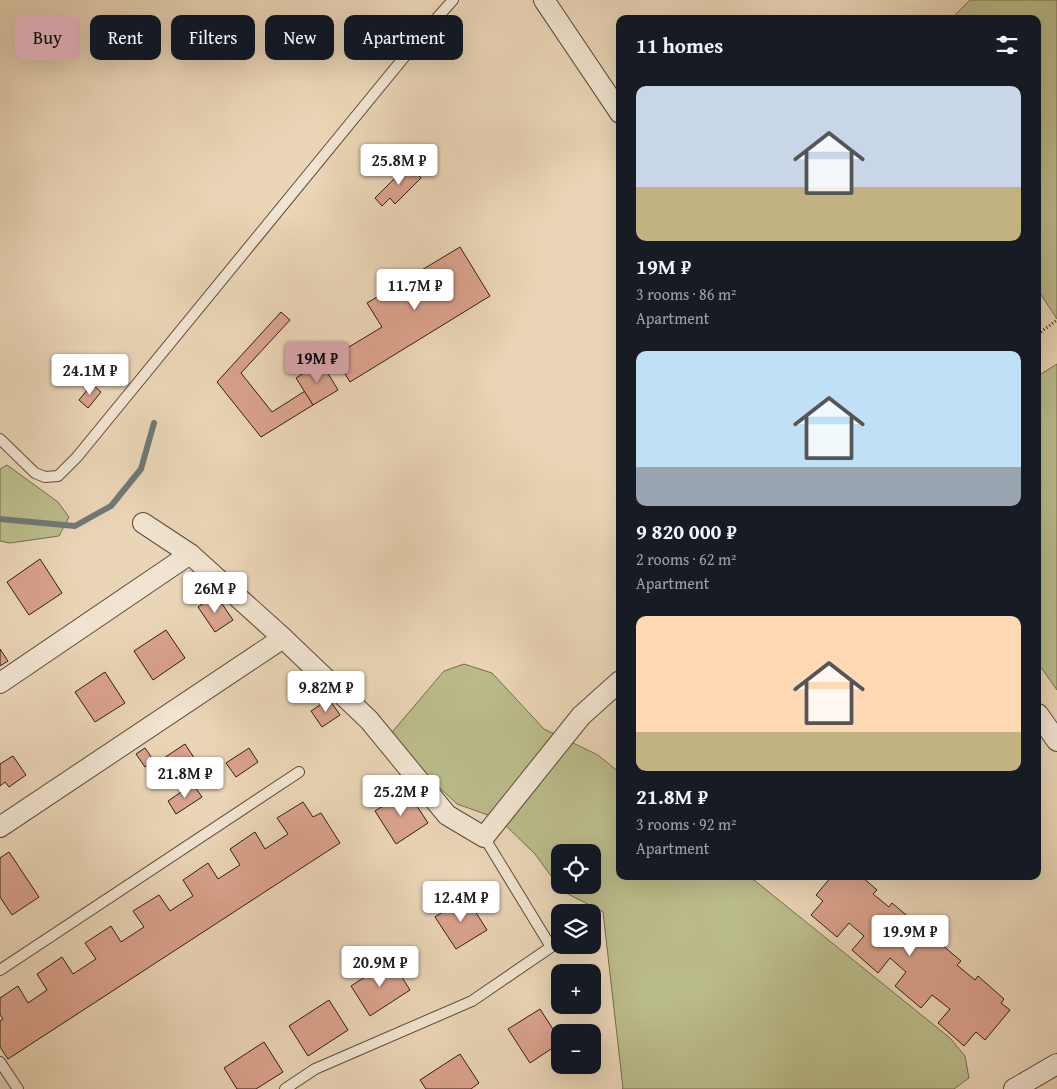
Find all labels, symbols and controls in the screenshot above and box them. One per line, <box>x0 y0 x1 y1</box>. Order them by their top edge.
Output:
chip: Buy <box>15 15 80 60</box>
chip: Rent <box>90 15 161 60</box>
chip: Filters <box>171 15 255 60</box>
chip: New <box>265 15 334 60</box>
chip: Apartment <box>344 15 463 60</box>
text: 11 homes <box>636 30 723 61</box>
icon: filters <box>993 31 1021 59</box>
icon: home <box>784 118 874 208</box>
pin: 25.8M ₽ <box>353 144 445 186</box>
text: 25.8M ₽ <box>372 148 426 172</box>
text: 19M ₽ <box>636 251 691 282</box>
pin: 11.7M ₽ <box>369 268 461 311</box>
text: 11.7M ₽ <box>388 273 442 297</box>
text: 3 rooms · 86 m² <box>636 282 736 306</box>
text: Apartment <box>636 306 709 330</box>
pin: 19M ₽ <box>282 342 352 384</box>
text: 19M ₽ <box>296 346 338 370</box>
pin: 24.1M ₽ <box>44 354 136 396</box>
text: 24.1M ₽ <box>63 358 117 382</box>
icon: home <box>784 383 874 473</box>
text: 9 820 000 ₽ <box>636 516 737 547</box>
text: 2 rooms · 62 m² <box>636 547 736 571</box>
text: Apartment <box>636 571 709 595</box>
pin: 26M ₽ <box>180 572 250 614</box>
text: 26M ₽ <box>194 576 236 600</box>
icon: home <box>784 648 874 738</box>
pin: 9.82M ₽ <box>280 670 372 713</box>
text: 9.82M ₽ <box>299 675 353 699</box>
pin: 21.8M ₽ <box>139 756 231 799</box>
text: 21.8M ₽ <box>158 761 212 785</box>
pin: 25.2M ₽ <box>355 774 447 817</box>
text: 25.2M ₽ <box>374 779 428 803</box>
text: 21.8M ₽ <box>636 781 708 812</box>
text: 3 rooms · 92 m² <box>636 812 736 836</box>
text: Apartment <box>636 836 709 860</box>
map controls <box>551 844 601 1074</box>
button: locate <box>551 844 601 894</box>
pin: 12.4M ₽ <box>415 880 507 923</box>
text: 12.4M ₽ <box>434 885 488 909</box>
button: layers <box>551 904 601 954</box>
pin: 19.9M ₽ <box>864 914 956 957</box>
text: 19.9M ₽ <box>883 919 937 943</box>
pin: 20.9M ₽ <box>334 946 426 988</box>
text: 20.9M ₽ <box>353 950 407 974</box>
button: + <box>551 964 601 1014</box>
button: − <box>551 1024 601 1074</box>

